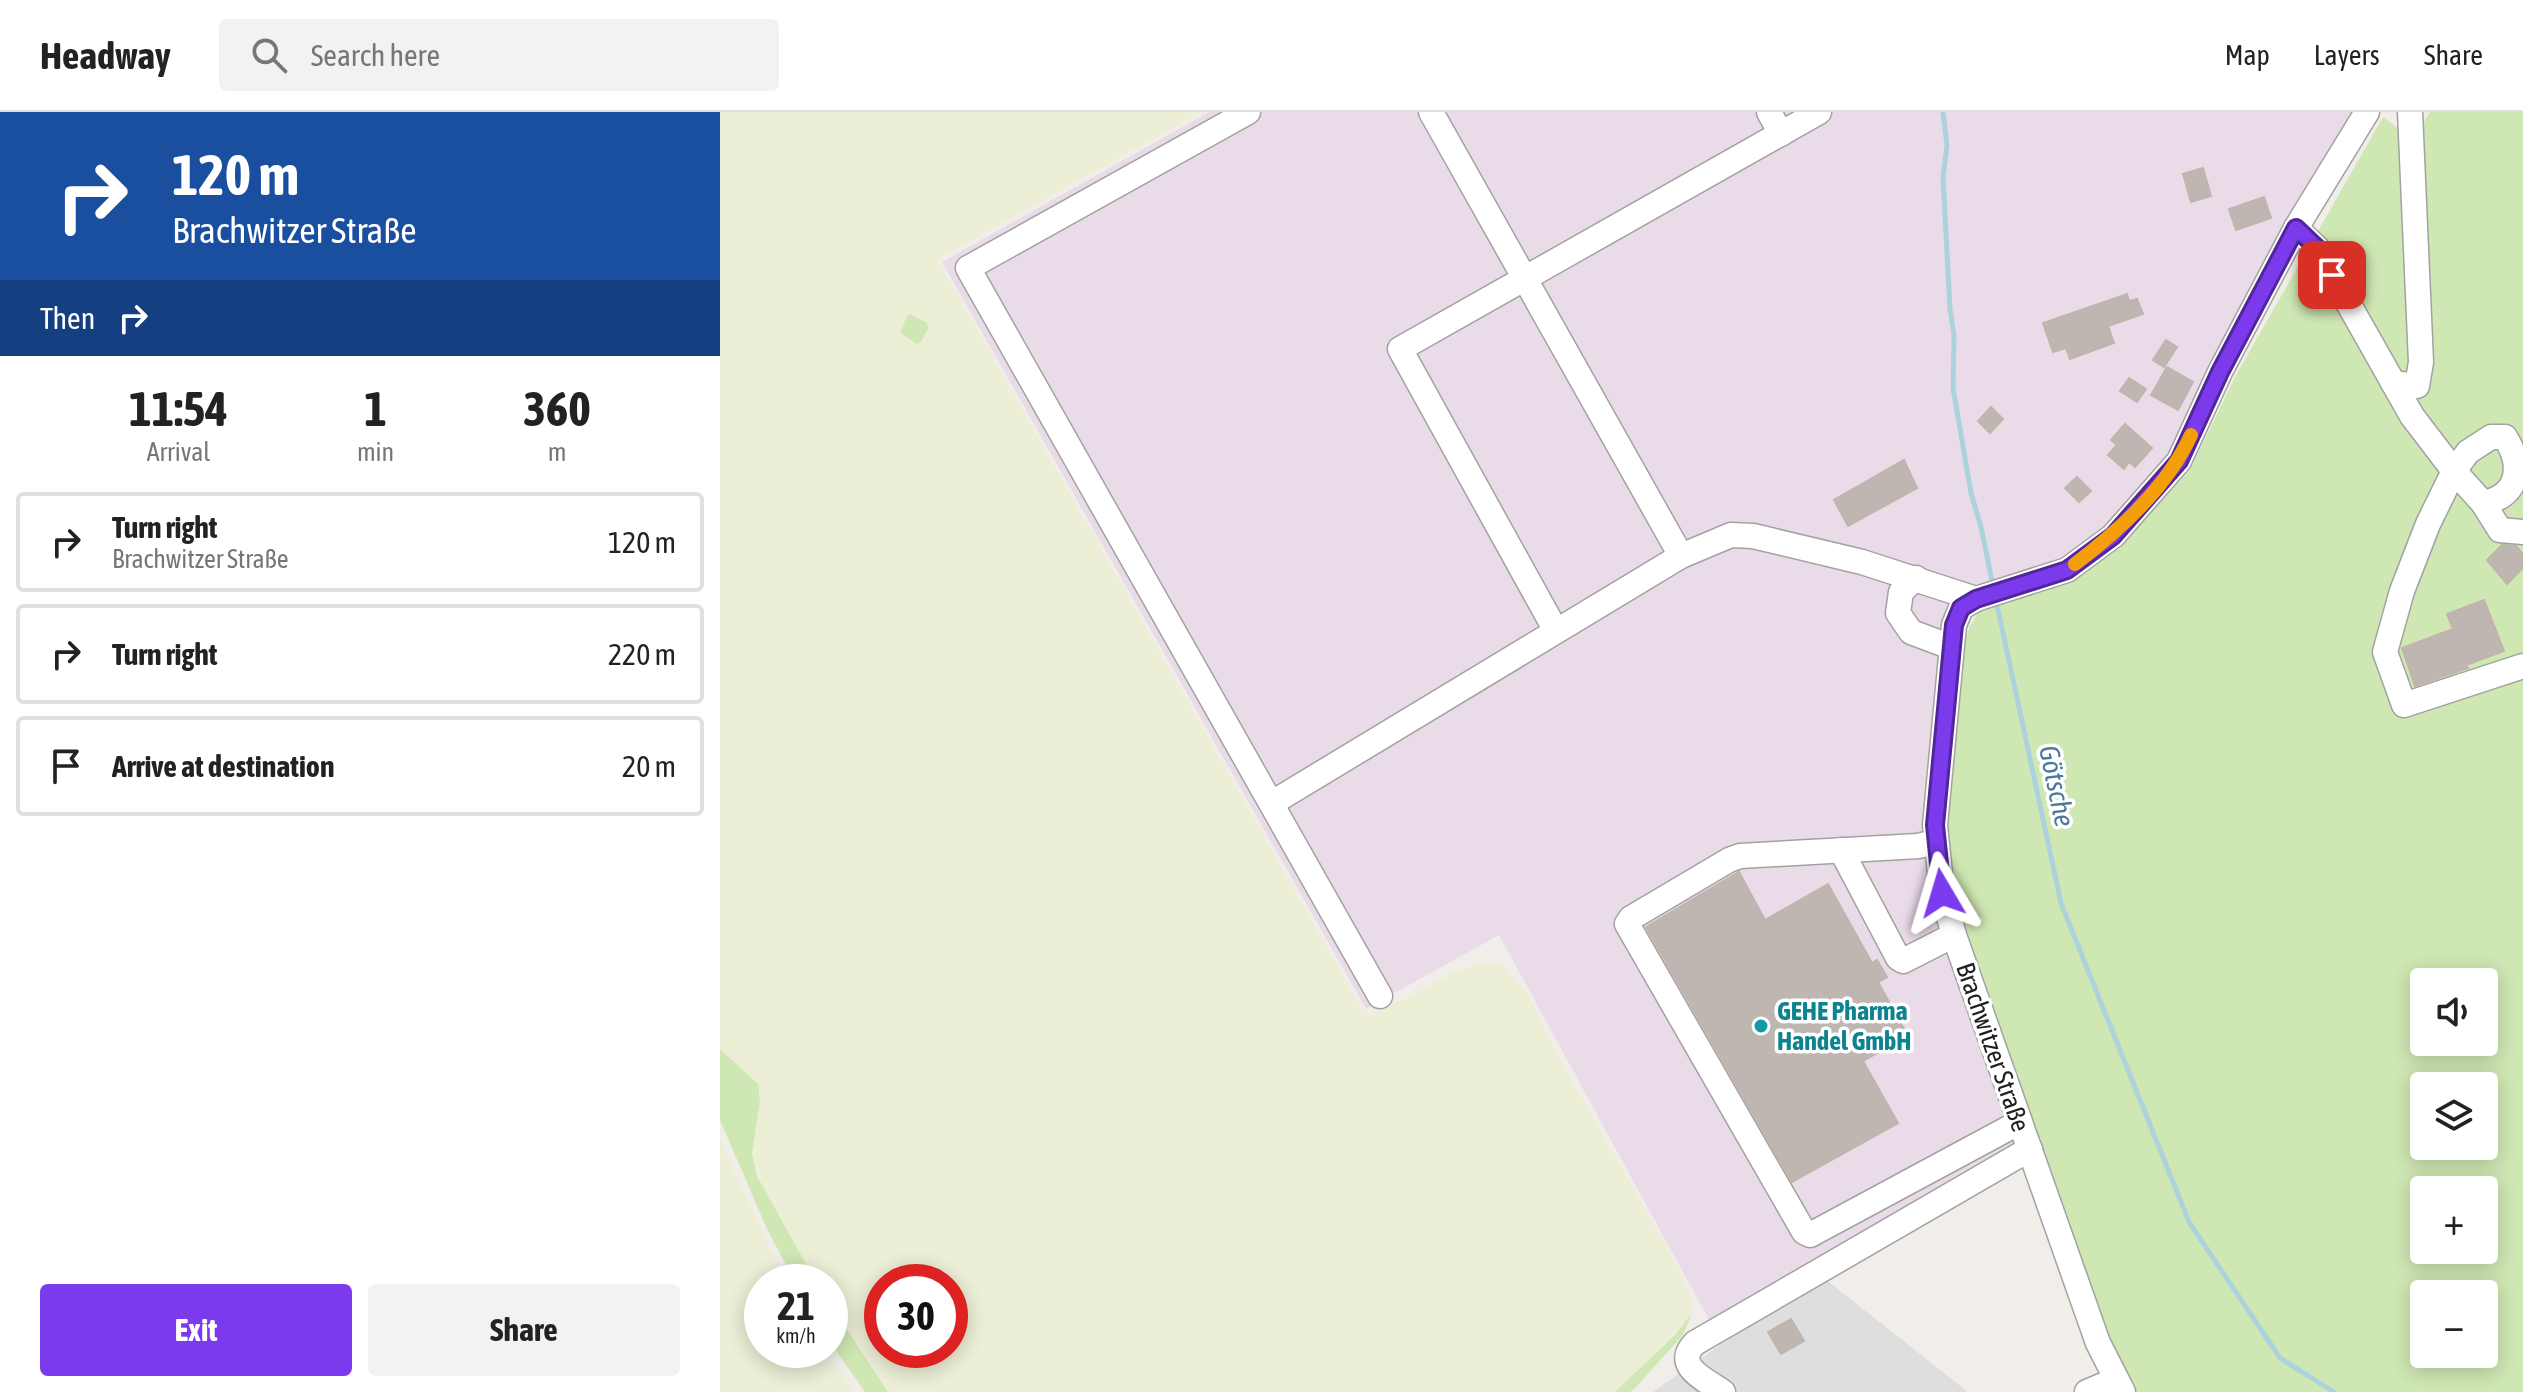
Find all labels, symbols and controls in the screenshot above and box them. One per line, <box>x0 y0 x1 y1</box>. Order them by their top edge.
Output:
search box <box>219 19 779 91</box>
icon: search <box>247 33 291 77</box>
text: Headway <box>40 34 171 77</box>
text: Search here <box>311 38 440 72</box>
text: Map <box>2225 39 2270 71</box>
text: Layers <box>2314 39 2380 71</box>
text: Share <box>2424 39 2483 71</box>
text: 120 m <box>172 143 299 207</box>
icon: right <box>40 144 144 248</box>
text: Brachwitzer Straße <box>172 209 417 251</box>
pin <box>2298 241 2366 309</box>
icon: arrive <box>2310 253 2354 297</box>
icon: right <box>111 296 155 340</box>
text: Then <box>40 301 95 335</box>
text: 11:54 <box>129 381 228 436</box>
text: 1 <box>364 381 387 436</box>
text: 360 <box>523 381 591 436</box>
text: Arrival <box>147 437 210 467</box>
text: min <box>357 437 394 467</box>
text: m <box>548 437 566 467</box>
text: Turn right <box>112 510 218 544</box>
icon: right <box>44 520 88 564</box>
text: 120 m <box>608 525 676 559</box>
text: Brachwitzer Straße <box>112 544 289 574</box>
icon: right <box>44 632 88 676</box>
text: Turn right <box>112 637 218 671</box>
text: 220 m <box>608 637 676 671</box>
water label: Götsche <box>2033 742 2081 830</box>
icon: arrive <box>44 744 88 788</box>
text: Arrive at destination <box>112 749 334 783</box>
text: 20 m <box>622 749 676 783</box>
position arrow <box>1900 851 1984 935</box>
street label: Brachwitzer Straße <box>1950 959 2036 1135</box>
map controls <box>2410 968 2498 1368</box>
button: sound <box>2410 968 2498 1056</box>
place label: GEHE Pharma Handel GmbH <box>1777 996 1911 1056</box>
marker: GEHE Pharma Handel GmbH <box>1752 1017 1770 1035</box>
button: layers <box>2410 1072 2498 1160</box>
button: + <box>2410 1176 2498 1264</box>
speed limit sign: 30 <box>864 1264 968 1368</box>
button: − <box>2410 1280 2498 1368</box>
text: 21 <box>777 1283 815 1328</box>
button: Exit <box>40 1284 352 1376</box>
button: Share <box>368 1284 680 1376</box>
text: km/h <box>776 1324 816 1347</box>

